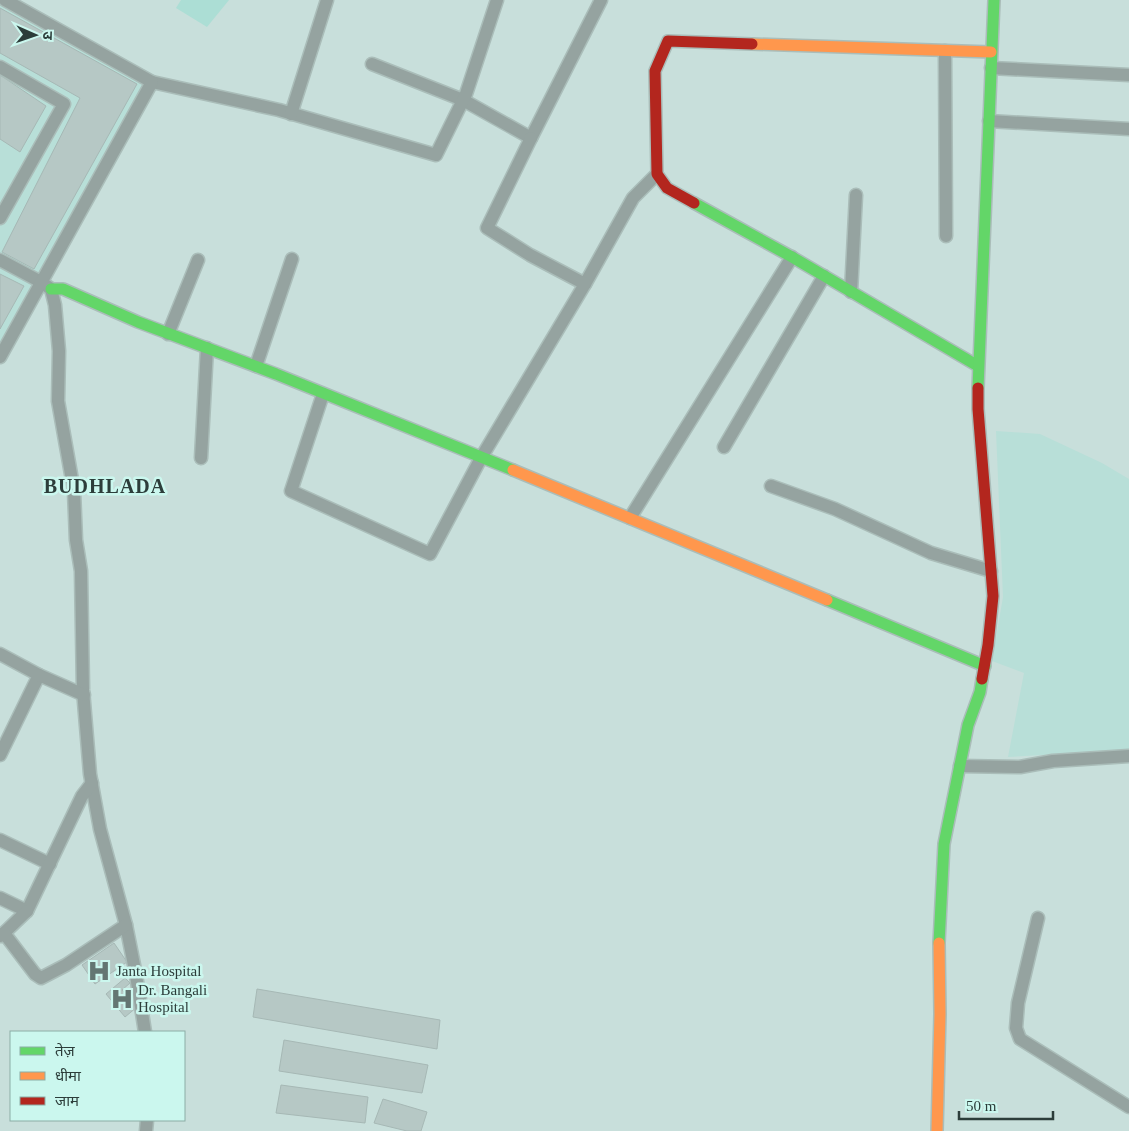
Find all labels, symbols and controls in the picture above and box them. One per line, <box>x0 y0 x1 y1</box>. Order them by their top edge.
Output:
north arrow <box>10 10 60 60</box>
text: उ <box>40 31 55 41</box>
district label: BUDHLADA <box>44 475 166 497</box>
hospital icon: Janta Hospital <box>86 958 112 984</box>
place label: Janta Hospital <box>116 963 201 979</box>
place label: Dr. Bangali Hospital <box>138 982 207 1015</box>
hospital icon: Dr. Bangali Hospital <box>109 986 135 1012</box>
legend <box>10 1031 185 1121</box>
text: तेज़ <box>55 1042 76 1059</box>
text: धीमा <box>55 1068 82 1084</box>
scale bar <box>959 1088 1053 1120</box>
text: जाम <box>55 1093 80 1109</box>
text: 50 m <box>966 1098 997 1114</box>

